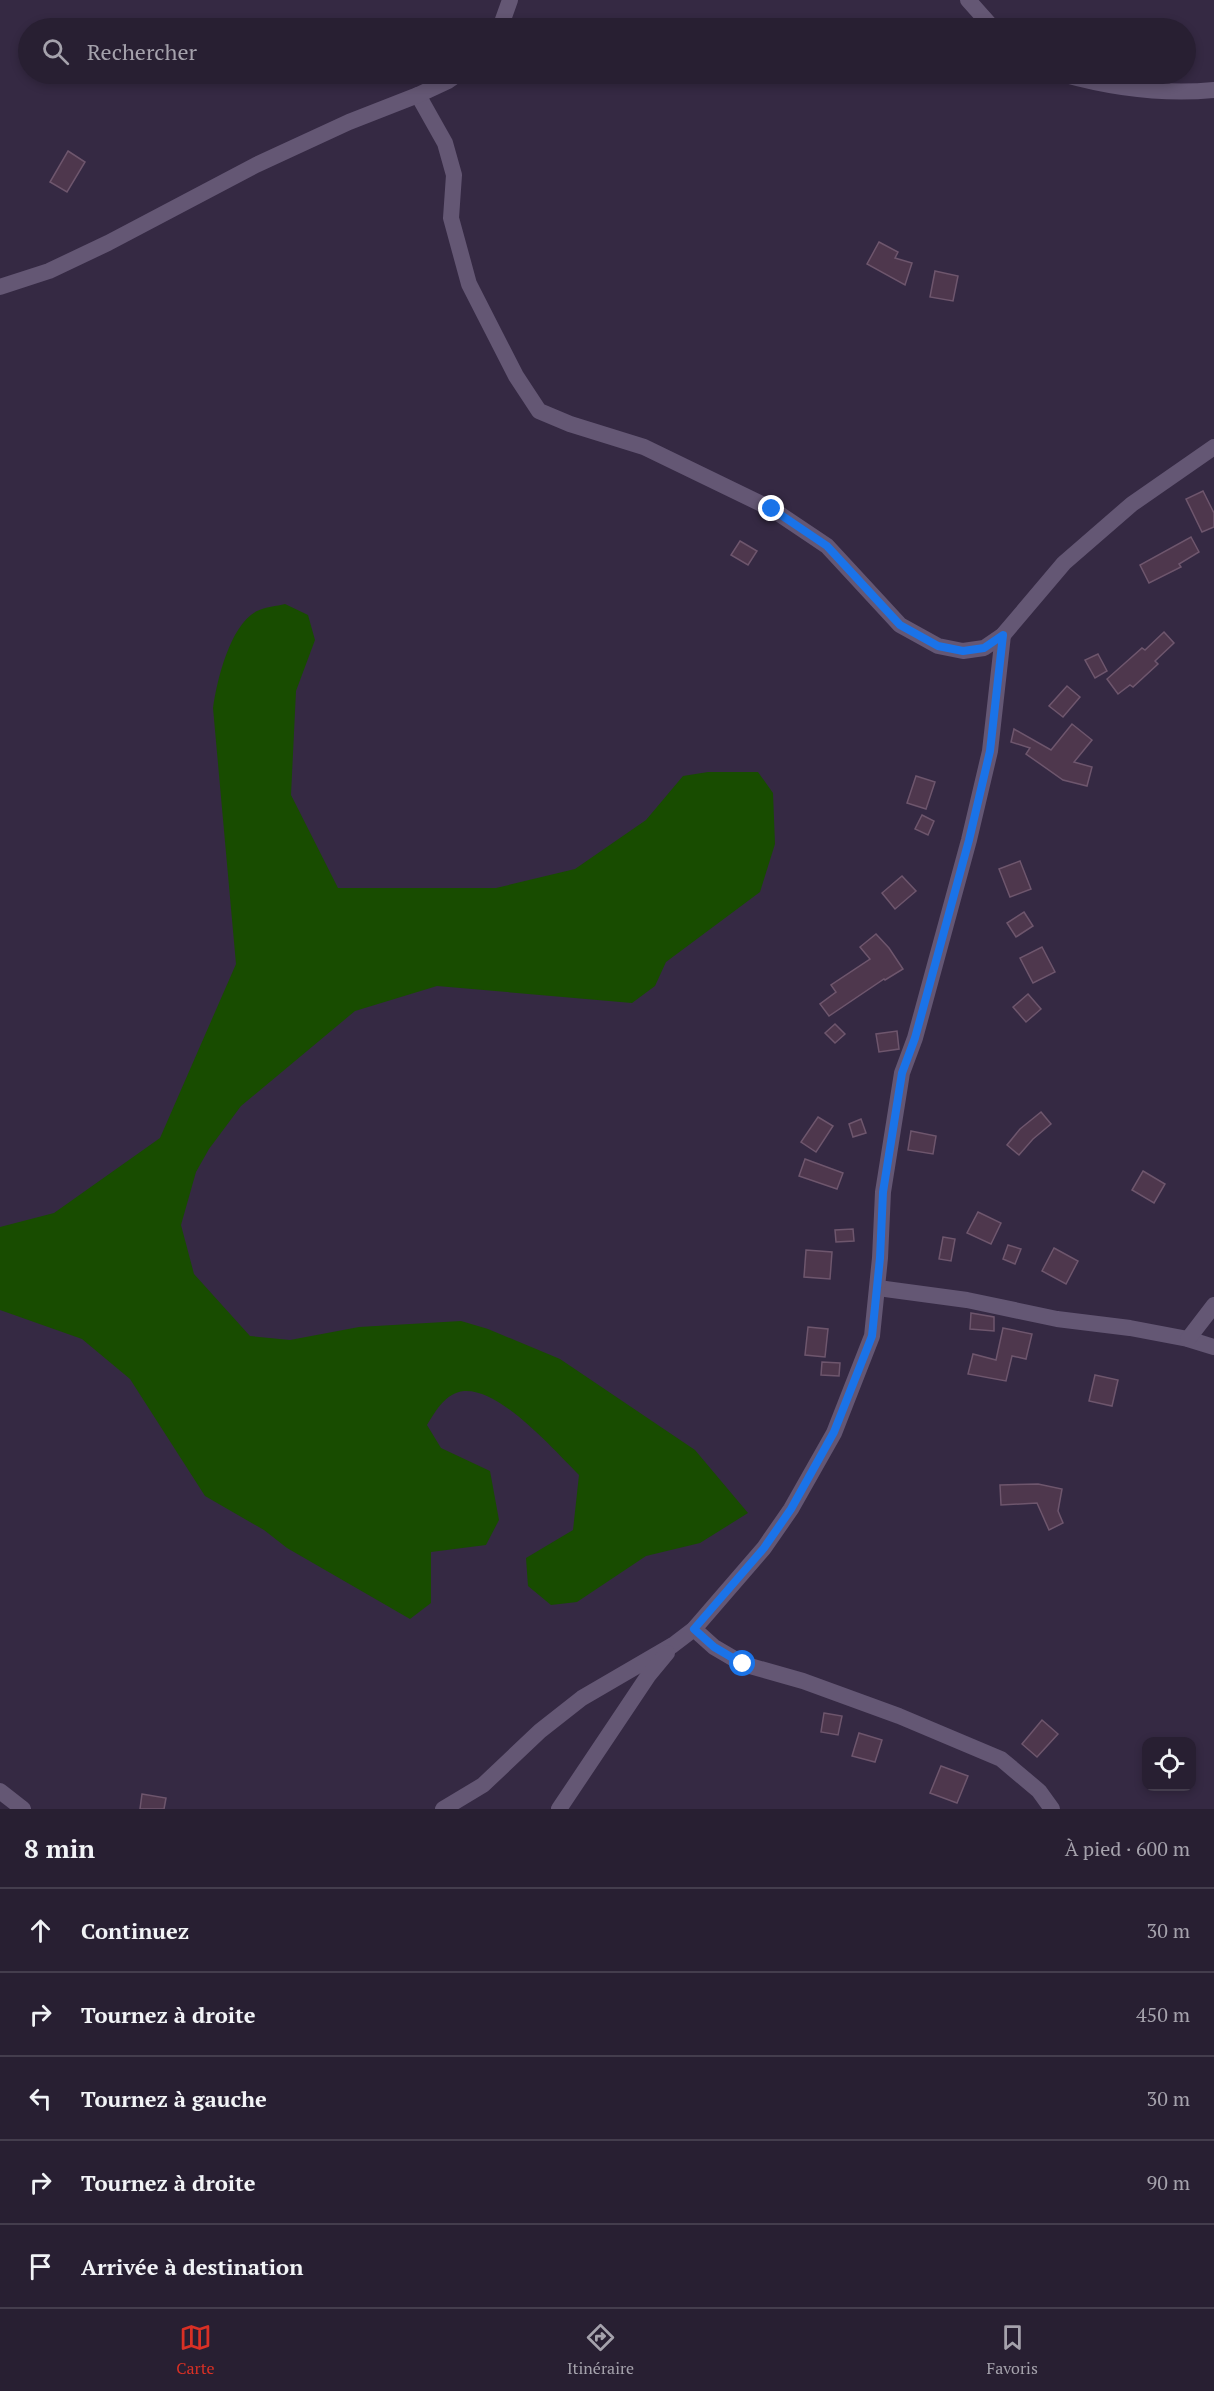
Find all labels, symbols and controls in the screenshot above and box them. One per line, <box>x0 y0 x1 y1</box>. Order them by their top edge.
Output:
search box <box>18 18 1196 84</box>
icon: search <box>39 35 72 68</box>
text: Rechercher <box>87 37 197 66</box>
route end <box>758 495 784 521</box>
route start <box>729 1650 755 1676</box>
map controls <box>1142 1737 1196 1791</box>
button: locate <box>1142 1737 1196 1791</box>
text: 8 min <box>24 1831 95 1865</box>
text: À pied · 600 m <box>1065 1835 1190 1862</box>
icon: ahead <box>24 1914 57 1947</box>
text: Continuez <box>81 1916 189 1945</box>
text: 30 m <box>1147 1917 1190 1944</box>
icon: right <box>24 1998 57 2031</box>
text: Tournez à droite <box>81 2000 256 2029</box>
text: 450 m <box>1136 2001 1190 2028</box>
icon: left <box>24 2082 57 2115</box>
text: Tournez à gauche <box>81 2084 267 2113</box>
text: 30 m <box>1147 2085 1190 2112</box>
icon: right <box>24 2166 57 2199</box>
text: Tournez à droite <box>81 2168 256 2197</box>
text: 90 m <box>1147 2169 1190 2196</box>
icon: arrive <box>24 2250 57 2283</box>
text: Arrivée à destination <box>81 2252 303 2281</box>
tab: Carte <box>176 2321 215 2379</box>
tab: Itinéraire <box>567 2321 634 2379</box>
tab: Favoris <box>986 2321 1038 2379</box>

